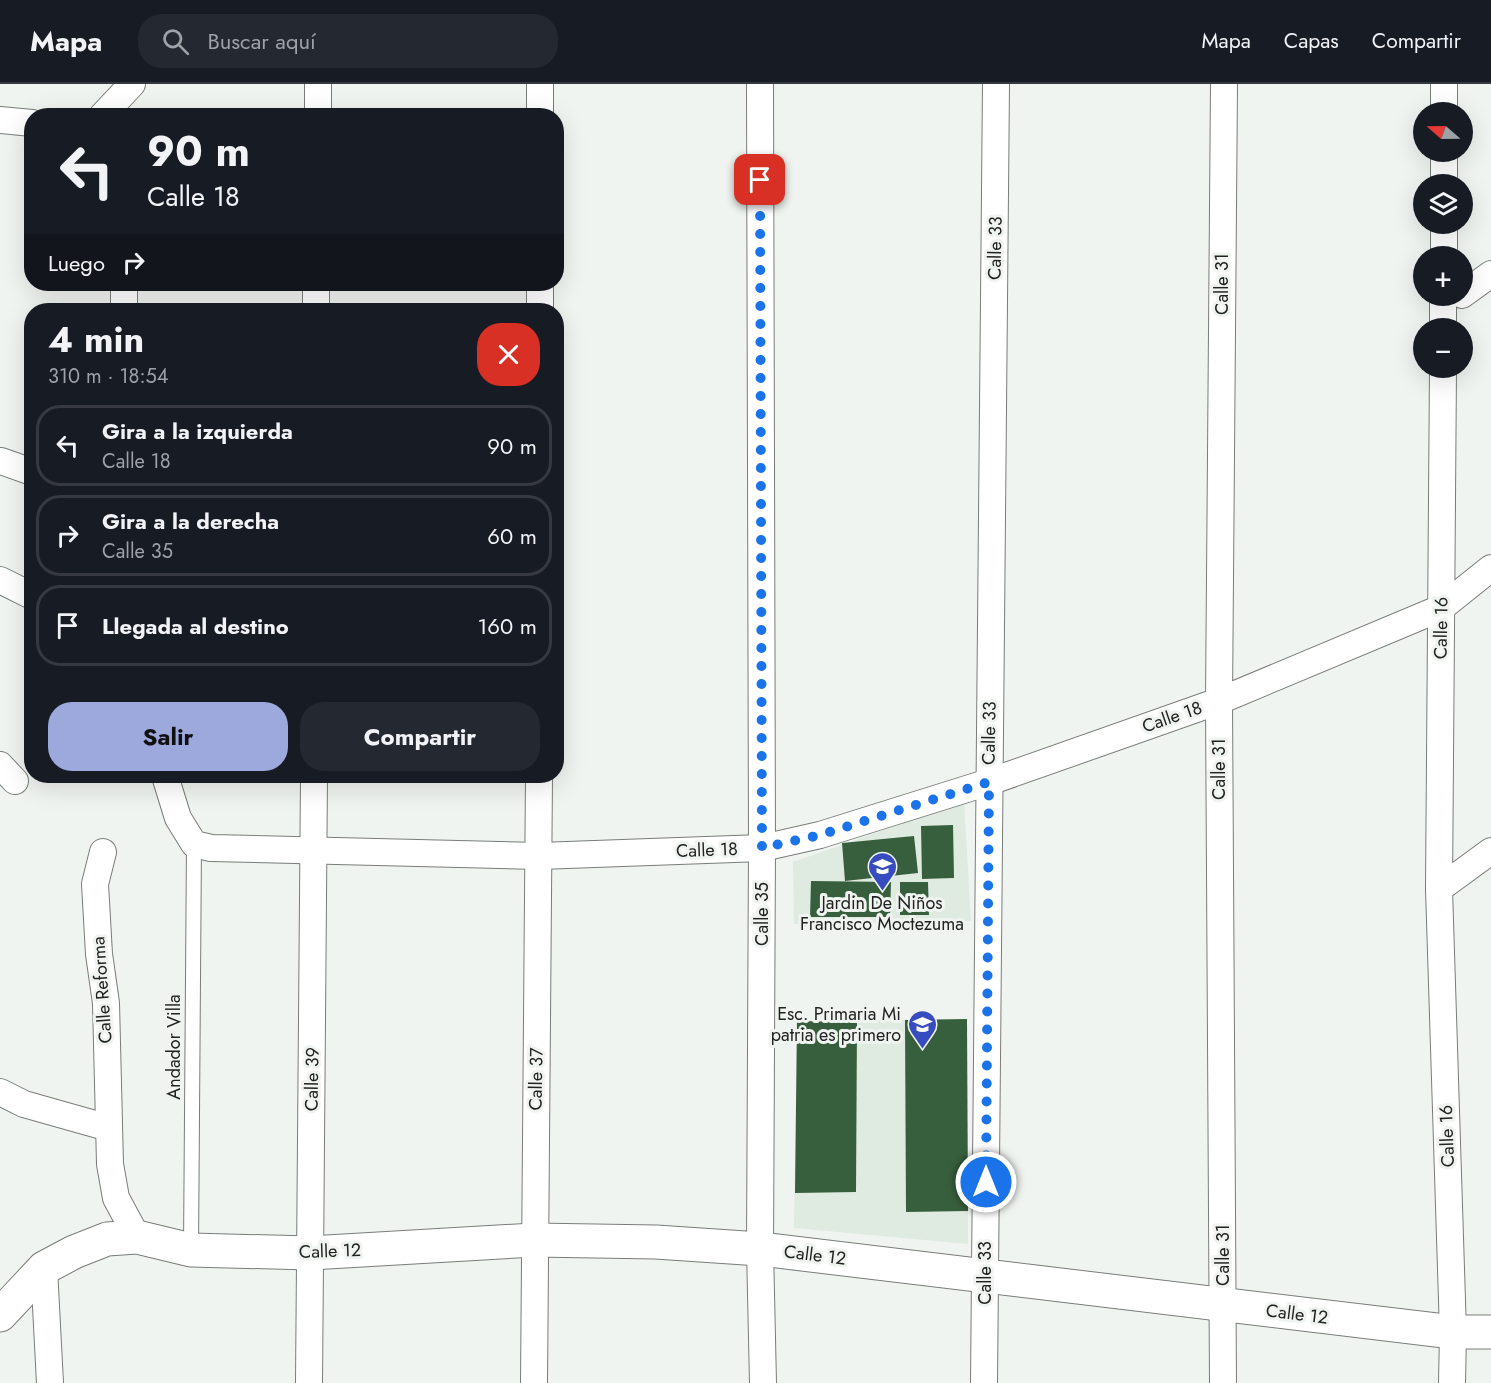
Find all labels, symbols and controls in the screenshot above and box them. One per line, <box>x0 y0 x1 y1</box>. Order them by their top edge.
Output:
search box <box>138 14 558 68</box>
text: Mapa <box>30 21 102 62</box>
icon: search <box>159 25 192 58</box>
text: Buscar aquí <box>207 25 316 57</box>
text: Mapa <box>1202 26 1251 56</box>
text: Capas <box>1284 26 1339 56</box>
text: Compartir <box>1372 26 1461 56</box>
north arrow <box>1413 102 1473 162</box>
map controls <box>1413 102 1473 378</box>
text: 90 m <box>147 121 250 182</box>
icon: left <box>48 132 126 210</box>
pin <box>734 154 785 205</box>
icon: arrive <box>743 163 776 196</box>
button: layers <box>1413 174 1473 234</box>
text: Calle 18 <box>147 177 240 216</box>
street label: Calle 33 <box>981 216 1009 280</box>
icon: right <box>117 246 150 279</box>
button: + <box>1413 246 1473 306</box>
text: Luego <box>48 247 105 279</box>
street label: Calle 31 <box>1209 253 1235 315</box>
text: 4 min <box>48 313 144 365</box>
button: − <box>1413 318 1473 378</box>
button: close <box>477 323 540 386</box>
text: 310 m · 18:54 <box>48 362 168 391</box>
text: Gira a la izquierda <box>102 415 293 447</box>
icon: left <box>51 429 84 462</box>
text: 90 m <box>487 430 537 462</box>
text: Calle 18 <box>102 447 171 476</box>
text: Gira a la derecha <box>102 505 279 537</box>
icon: right <box>51 519 84 552</box>
text: 60 m <box>487 520 537 552</box>
text: Calle 35 <box>102 537 173 566</box>
street label: Calle 16 <box>1427 597 1455 659</box>
icon: arrive <box>51 609 84 642</box>
text: Llegada al destino <box>102 610 289 642</box>
text: 160 m <box>477 610 537 642</box>
street label: Calle 18 <box>1139 695 1205 739</box>
street label: Calle 33 <box>975 701 1003 765</box>
button: Salir <box>48 702 288 771</box>
button: Compartir <box>300 702 540 771</box>
street label: Calle 31 <box>1206 738 1232 800</box>
street label: Calle 18 <box>676 836 738 864</box>
school or university icon: Jardin De Niños Francisco Moctezuma <box>866 850 898 892</box>
street label: Calle 35 <box>749 882 775 946</box>
place label: Jardin De Niños Francisco Moctezuma <box>800 890 964 937</box>
street label: Calle Reforma <box>85 936 119 1044</box>
street label: Andador Villa <box>161 994 187 1100</box>
place label: Esc. Primaria Mi patria es primero <box>771 1001 901 1048</box>
school or university icon: Esc. Primaria Mi patria es primero <box>906 1008 938 1050</box>
street label: Calle 39 <box>298 1047 326 1111</box>
street label: Calle 37 <box>522 1047 550 1111</box>
street label: Calle 16 <box>1433 1104 1461 1168</box>
position arrow <box>954 1150 1018 1214</box>
street label: Calle 31 <box>1210 1224 1236 1286</box>
street label: Calle 12 <box>298 1237 362 1265</box>
street label: Calle 12 <box>783 1238 847 1272</box>
street label: Calle 33 <box>972 1241 998 1305</box>
street label: Calle 12 <box>1265 1297 1329 1331</box>

